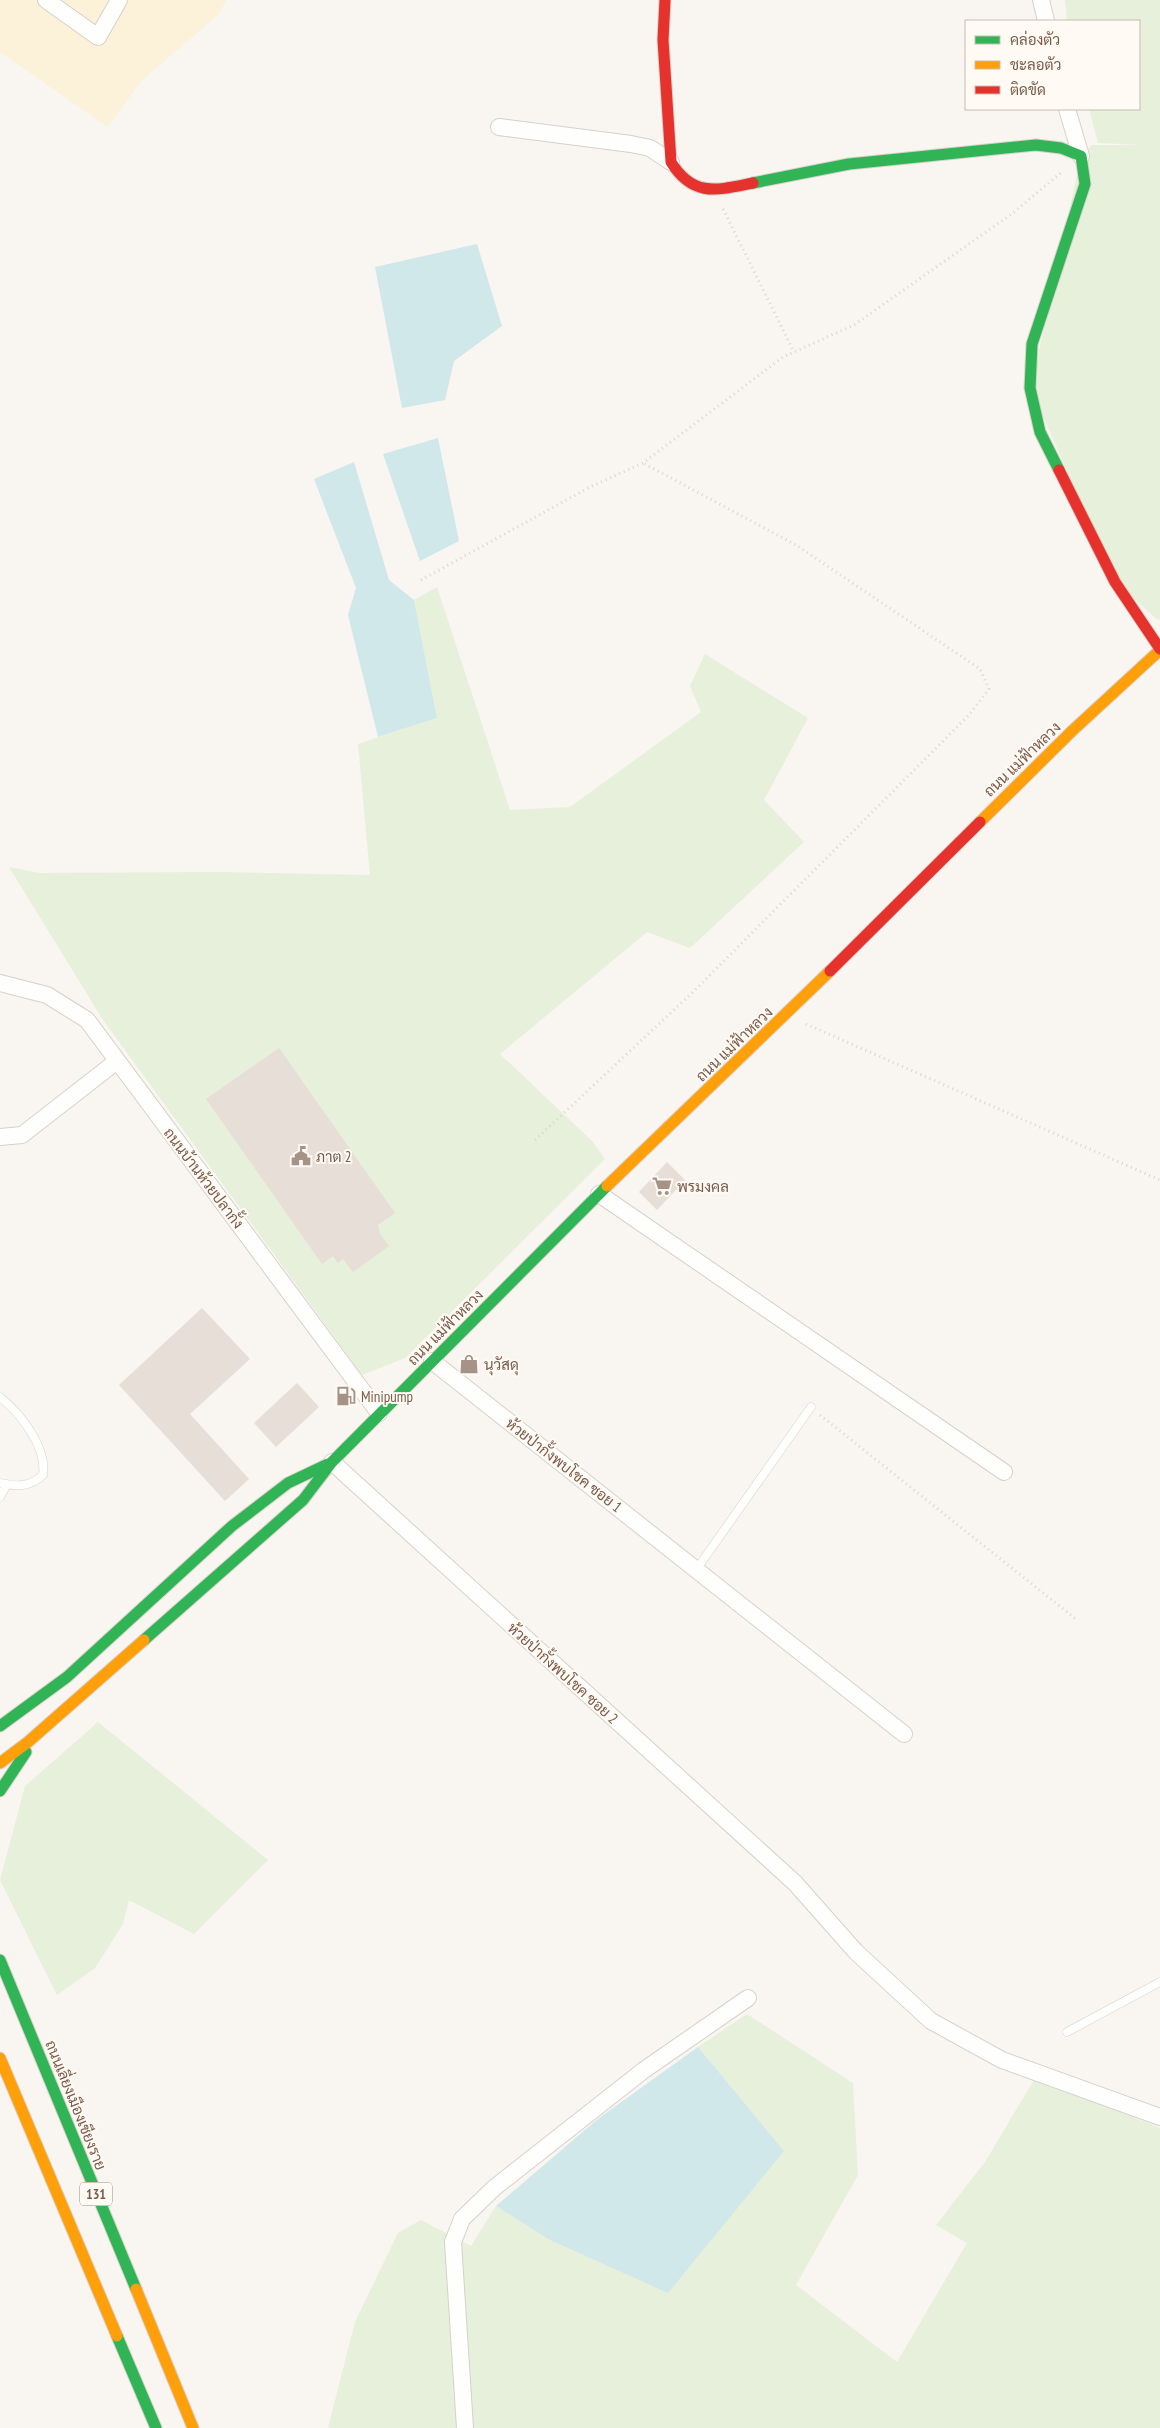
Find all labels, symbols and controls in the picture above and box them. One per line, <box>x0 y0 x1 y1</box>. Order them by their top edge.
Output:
legend <box>965 20 1140 110</box>
text: คล่องตัว <box>1010 30 1060 49</box>
text: ชะลอตัว <box>1010 55 1061 74</box>
text: ติดขัด <box>1010 80 1046 99</box>
street label: ถนน แม่ฟ้าหลวง <box>980 718 1064 800</box>
street label: ถนน แม่ฟ้าหลวง <box>692 1003 776 1085</box>
street label: ถนนบ้านห้วยปลากั้ง <box>160 1121 252 1232</box>
public building icon: ภาต 2 <box>290 1145 312 1167</box>
place label: ภาต 2 <box>316 1147 352 1166</box>
supermarket icon: พรมงคล <box>651 1175 673 1197</box>
place label: พรมงคล <box>677 1177 729 1196</box>
street label: ถนน แม่ฟ้าหลวง <box>403 1285 487 1369</box>
shop icon: นุวัสดุ <box>458 1353 480 1375</box>
place label: นุวัสดุ <box>484 1355 519 1376</box>
fuel station icon: Minipump <box>335 1385 357 1407</box>
place label: Minipump <box>361 1387 413 1406</box>
street label: ห้วยป่ากั้งพบโชค ซอย 1 <box>502 1410 629 1516</box>
street label: ห้วยป่ากั้งพบโชค ซอย 2 <box>504 1615 625 1728</box>
street label: ถนนเลี่ยงเมืองเชียงราย <box>41 2035 115 2173</box>
road number: 131 <box>80 2182 112 2206</box>

